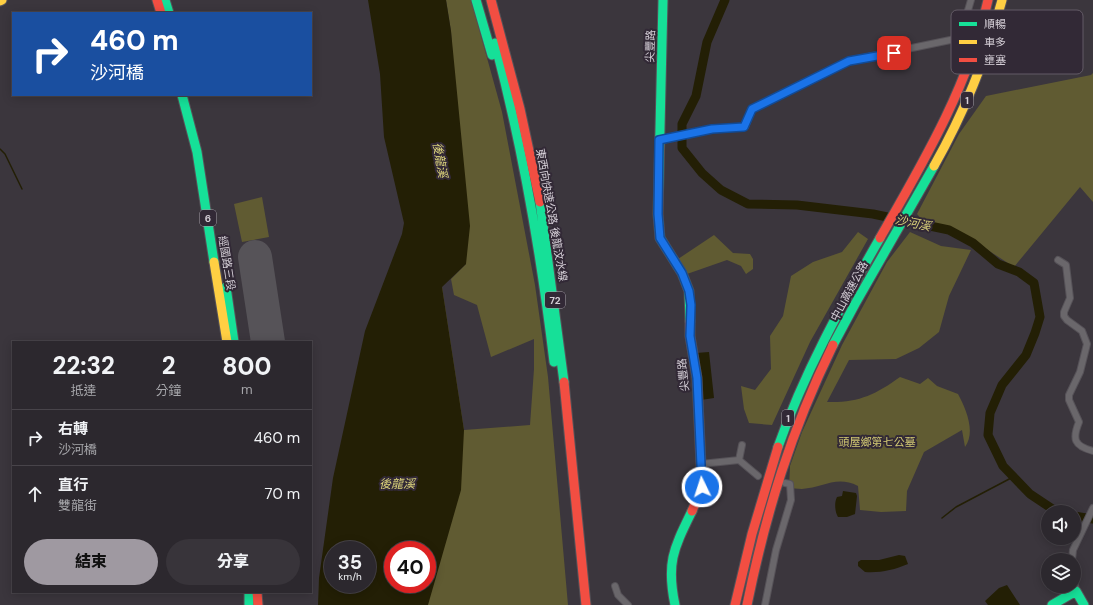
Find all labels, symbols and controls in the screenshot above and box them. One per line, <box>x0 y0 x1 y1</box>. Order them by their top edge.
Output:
legend <box>951 10 1083 74</box>
text: 順暢 <box>984 17 1006 31</box>
text: 460 m <box>90 22 179 59</box>
icon: right <box>24 28 76 80</box>
street label: 尖豐路 <box>642 29 658 63</box>
text: 車多 <box>984 35 1006 49</box>
pin <box>877 36 911 70</box>
icon: arrive <box>883 42 905 64</box>
text: 壅塞 <box>984 53 1006 67</box>
text: 沙河橋 <box>90 61 144 85</box>
road number: 1 <box>961 92 973 108</box>
water label: 後龍溪 <box>429 141 451 181</box>
street label: 東西向快速公路 後龍汶水線 <box>533 147 571 283</box>
road number: 6 <box>200 210 216 226</box>
water label: 沙河溪 <box>894 211 934 235</box>
street label: 經國路三段 <box>216 235 238 291</box>
street label: 中山高速公路 <box>827 259 871 323</box>
road number: 72 <box>545 292 565 308</box>
text: 22:32 <box>53 350 115 381</box>
text: 2 <box>162 350 176 381</box>
text: 800 <box>222 351 271 382</box>
street label: 尖豐路 <box>674 358 692 392</box>
text: m <box>241 381 253 398</box>
text: 抵達 <box>71 382 97 399</box>
text: 分鐘 <box>156 382 182 399</box>
road number: 1 <box>782 410 794 426</box>
text: 右轉 <box>58 419 88 439</box>
icon: right <box>24 427 46 449</box>
text: 460 m <box>254 428 300 448</box>
park label: 頭屋鄉第七公墓 <box>839 435 916 449</box>
text: 沙河橋 <box>58 441 97 458</box>
position arrow <box>681 466 723 508</box>
text: 直行 <box>58 475 88 495</box>
water label: 後龍溪 <box>379 476 417 492</box>
icon: ahead <box>24 483 46 505</box>
text: 70 m <box>265 484 300 504</box>
text: 雙龍街 <box>58 497 97 514</box>
map controls <box>1041 505 1081 593</box>
button: sound <box>1041 505 1081 545</box>
button: 結束 <box>24 539 158 585</box>
button: 分享 <box>166 539 300 585</box>
speed limit sign: 40 <box>384 541 436 593</box>
text: 35 <box>338 549 362 575</box>
button: layers <box>1041 553 1081 593</box>
text: km/h <box>338 570 362 583</box>

